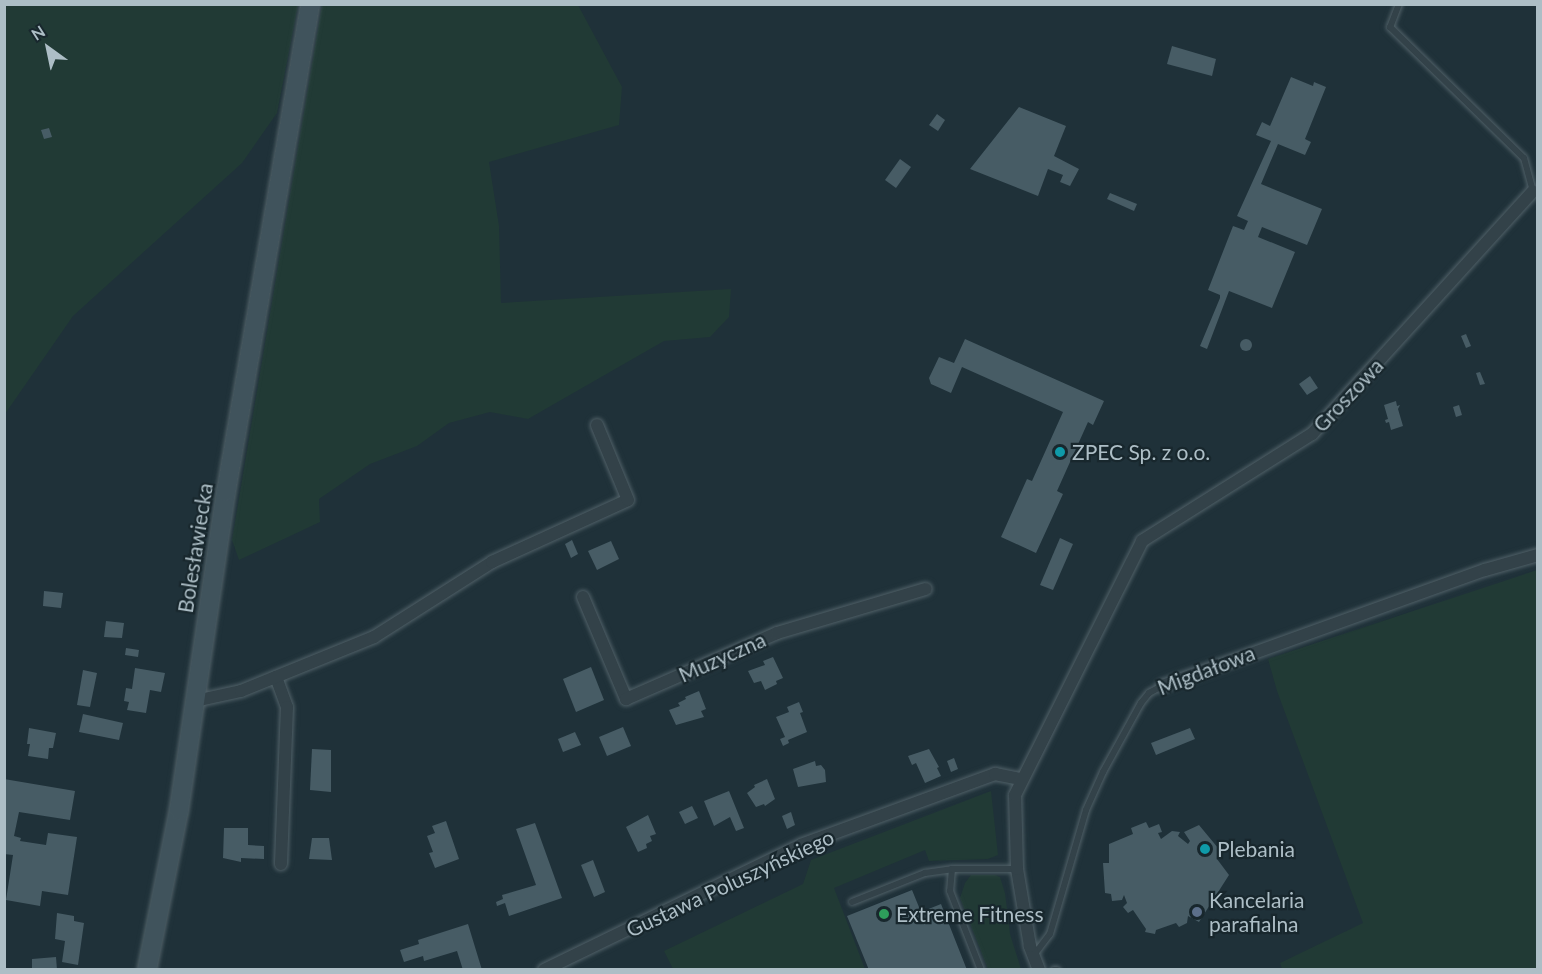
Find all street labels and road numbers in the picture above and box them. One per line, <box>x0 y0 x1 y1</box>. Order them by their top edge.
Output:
street label: Groszowa <box>1308 353 1388 437</box>
street label: Bolesławiecka <box>172 481 218 615</box>
street label: Muzyczna <box>675 627 769 687</box>
street label: Migdałowa <box>1154 640 1258 700</box>
street label: Gustawa Poluszyńskiego <box>622 824 838 942</box>

